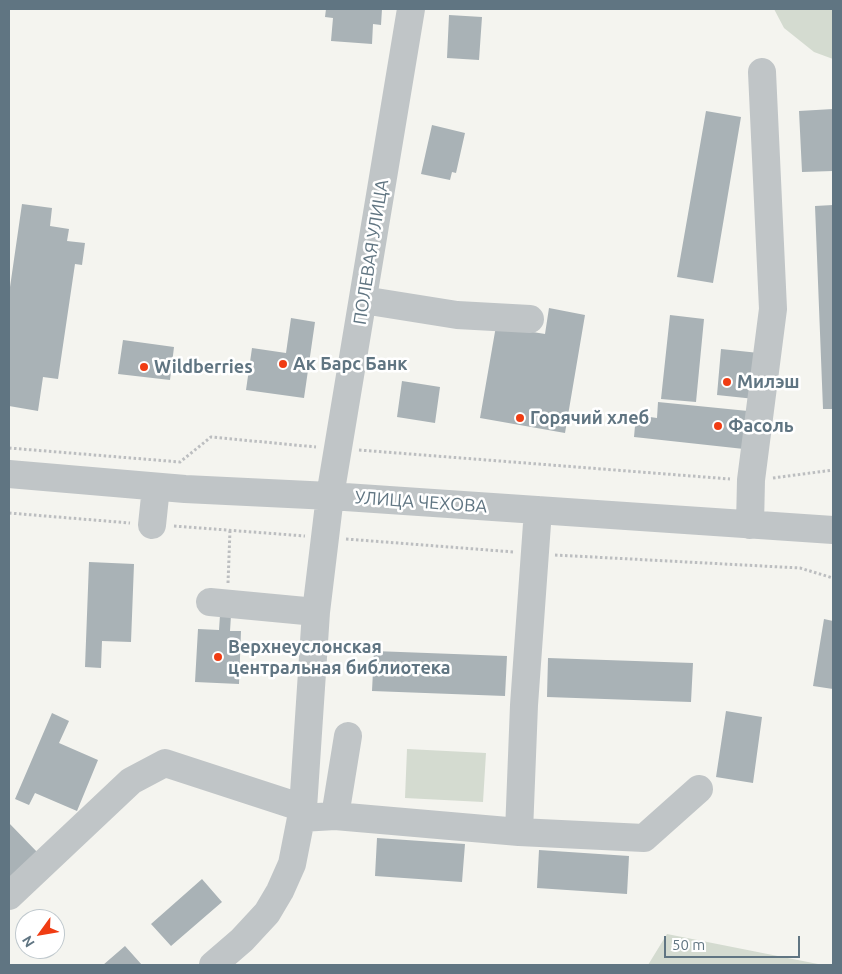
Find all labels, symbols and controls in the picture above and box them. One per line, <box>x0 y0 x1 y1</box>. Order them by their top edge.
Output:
street label: ПОЛЕВАЯ УЛИЦА <box>349 178 393 326</box>
place label: Ак Барс Банк <box>293 353 408 375</box>
place label: Wildberries <box>154 356 253 378</box>
marker: Ак Барс Банк <box>277 358 289 370</box>
marker: Wildberries <box>138 361 150 373</box>
place label: Милэш <box>737 371 800 393</box>
marker: Милэш <box>721 376 733 388</box>
place label: Горячий хлеб <box>530 407 649 429</box>
marker: Горячий хлеб <box>514 412 526 424</box>
place label: Фасоль <box>728 415 794 437</box>
marker: Фасоль <box>712 420 724 432</box>
street label: УЛИЦА ЧЕХОВА <box>354 487 488 517</box>
place label: Верхнеуслонская центральная библиотека <box>228 636 451 679</box>
marker: Верхнеуслонская центральная библиотека <box>212 651 224 663</box>
north arrow <box>15 909 65 959</box>
scale bar <box>667 926 803 958</box>
text: N <box>19 933 38 950</box>
text: 50 m <box>672 936 705 953</box>

